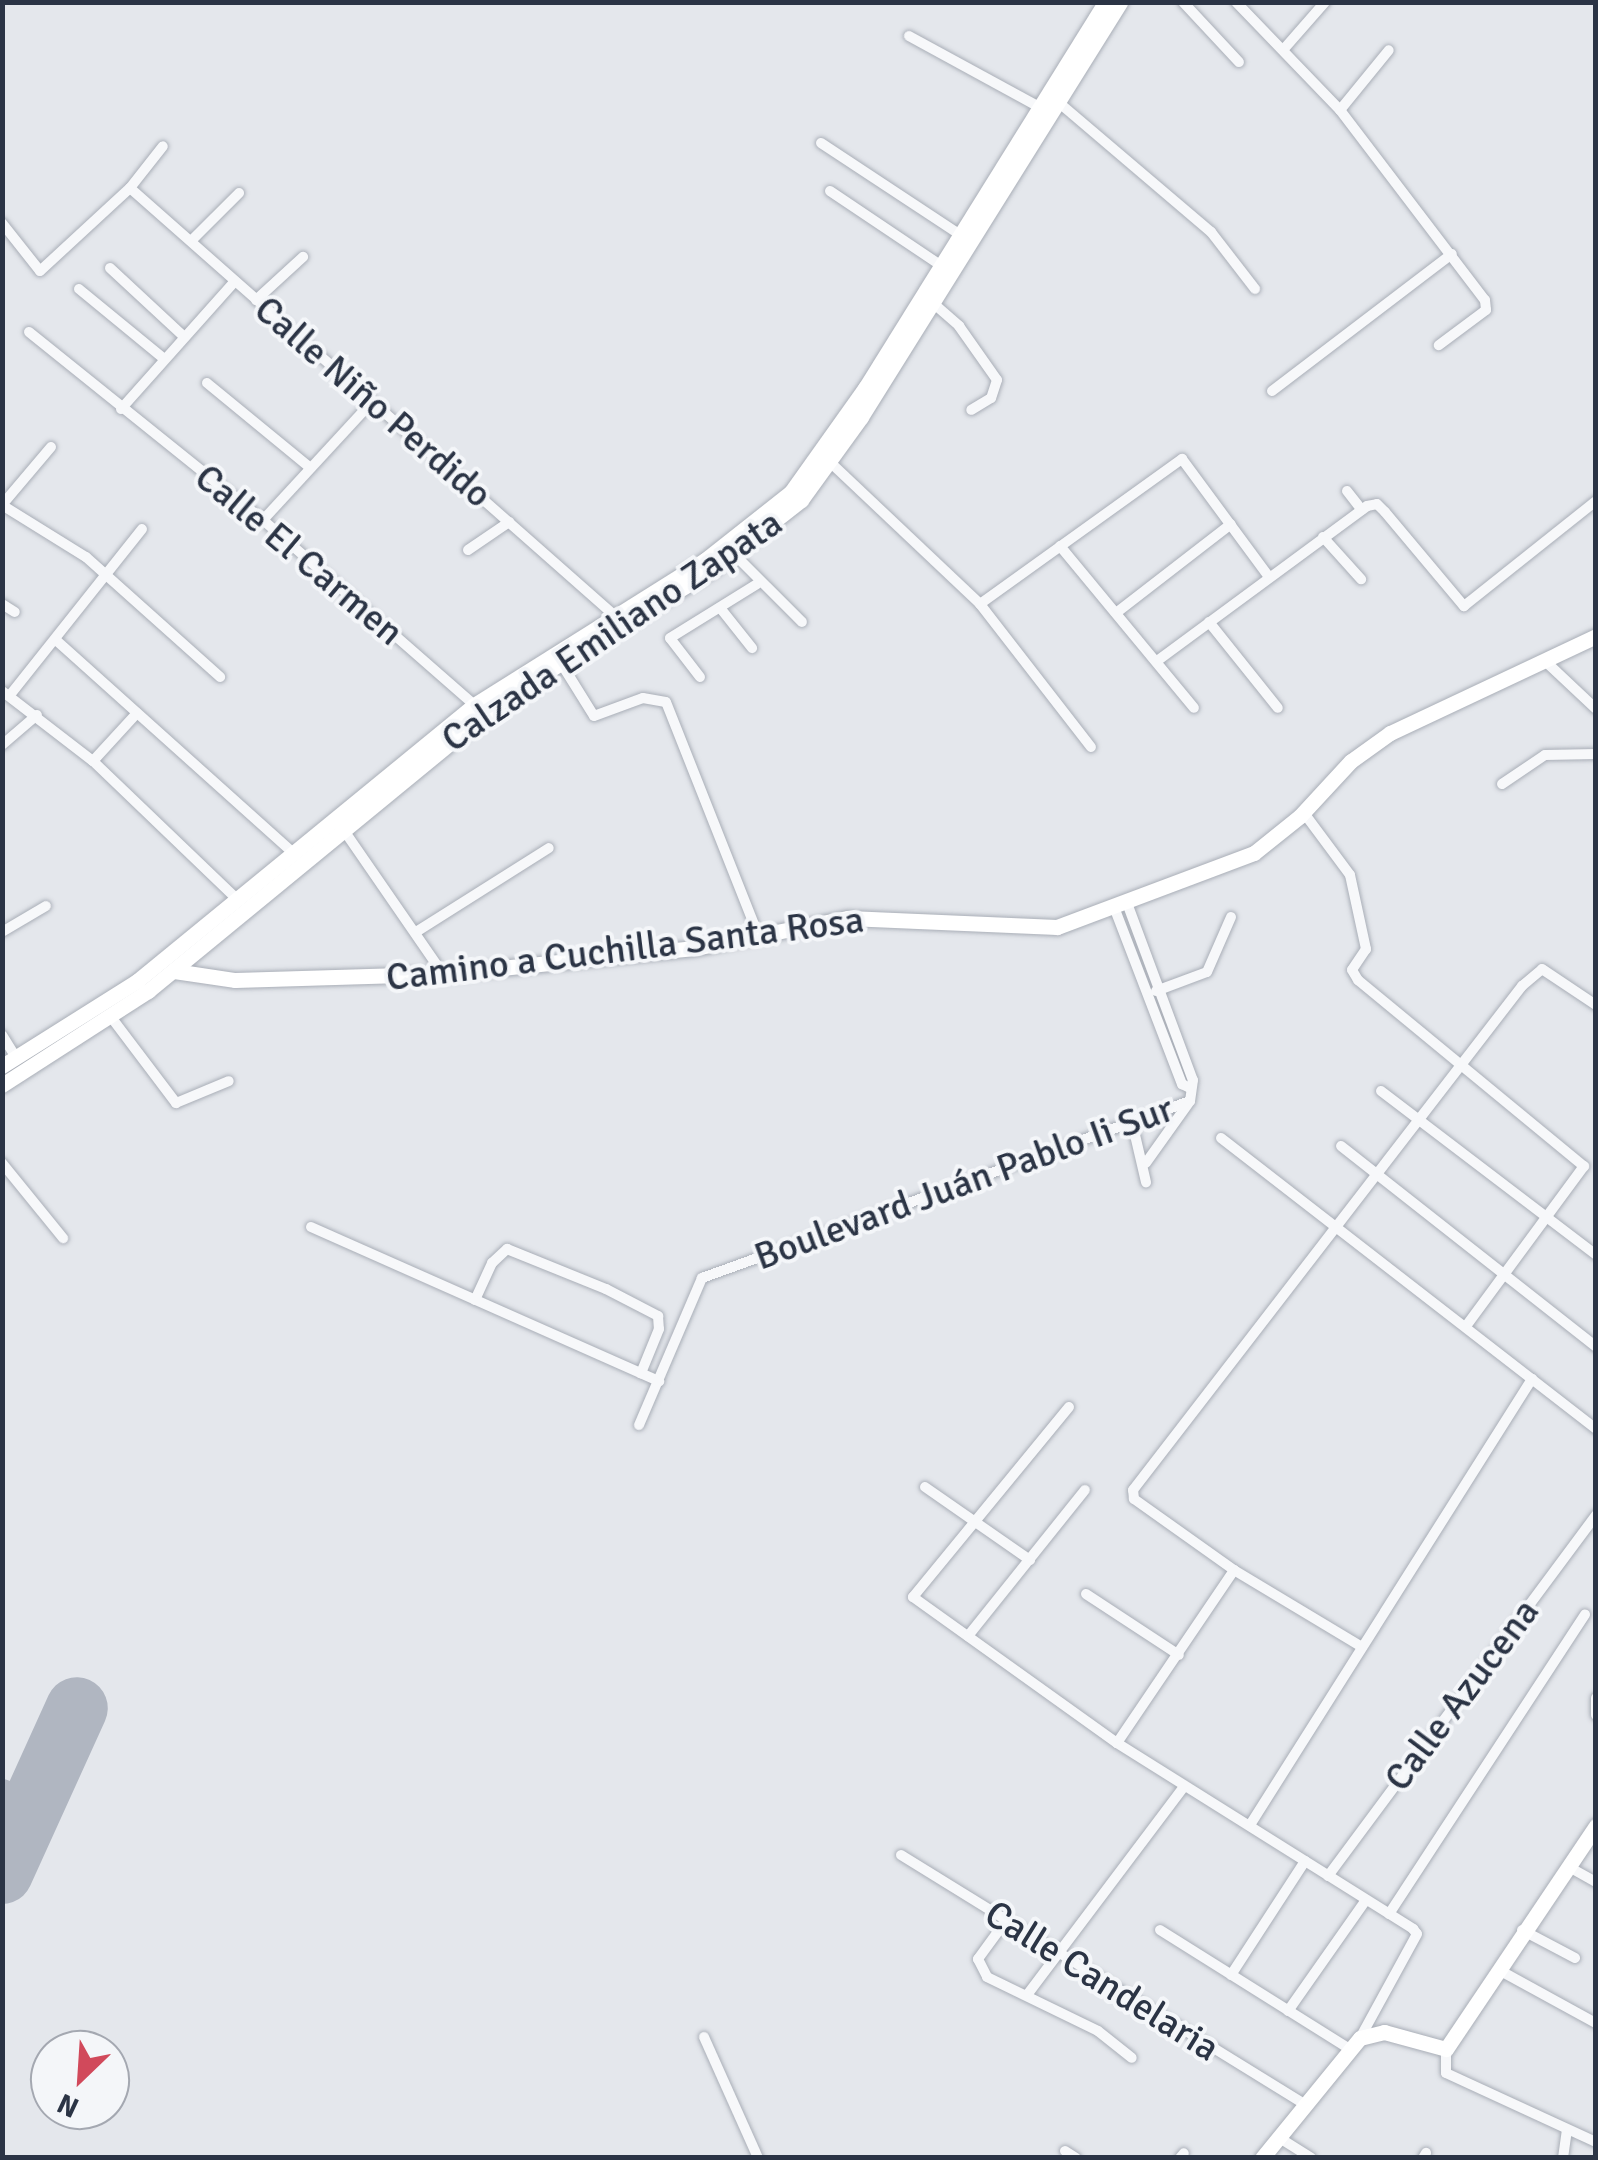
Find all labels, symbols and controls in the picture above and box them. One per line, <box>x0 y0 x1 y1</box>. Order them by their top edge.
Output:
street label: Calle Niño Perdido <box>245 287 501 517</box>
street label: Calle El Carmen <box>186 455 412 655</box>
street label: Calzada Emiliano Zapata <box>433 500 791 762</box>
street label: Camino a Cuchilla Santa Rosa <box>384 897 866 1001</box>
street label: Boulevard Juán Pablo Ii Sur <box>748 1086 1180 1280</box>
street label: Calle Azucena <box>1375 1590 1549 1800</box>
street label: Calle Candelaria <box>977 1891 1227 2071</box>
north arrow <box>30 2030 130 2130</box>
text: N <box>52 2086 84 2125</box>

